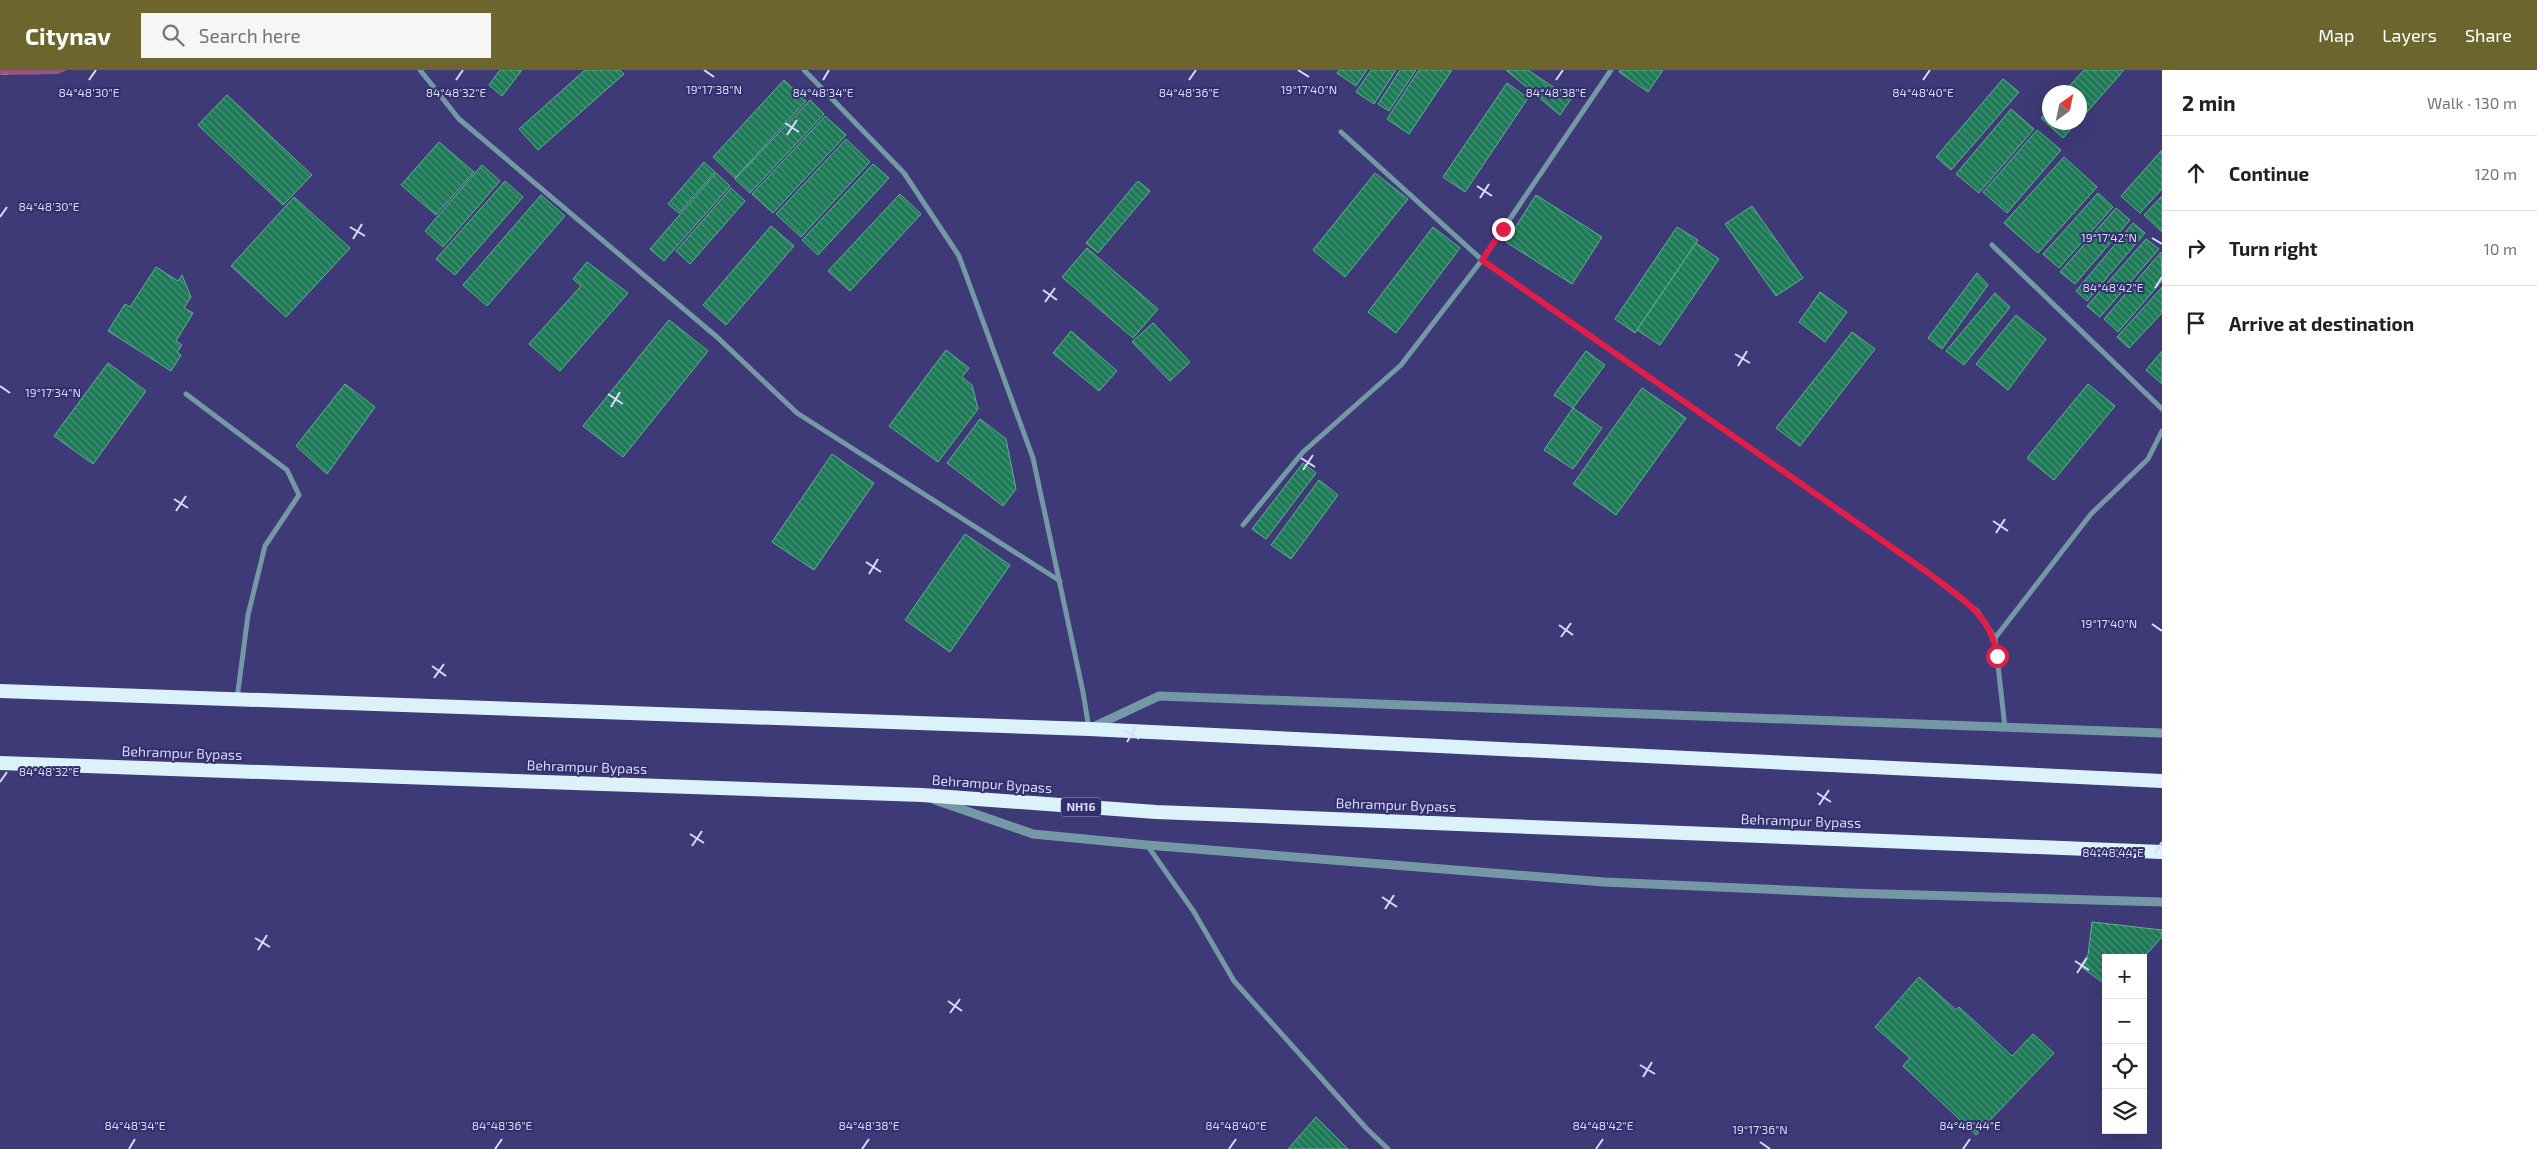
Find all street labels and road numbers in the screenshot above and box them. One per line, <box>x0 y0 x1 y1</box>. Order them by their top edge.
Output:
street label: Behrampur Bypass <box>121 742 243 763</box>
street label: Behrampur Bypass <box>526 756 648 777</box>
street label: Behrampur Bypass <box>931 771 1053 796</box>
street label: Behrampur Bypass <box>1335 794 1457 815</box>
road number: NH16 <box>1061 798 1101 816</box>
street label: Behrampur Bypass <box>1740 810 1862 831</box>

